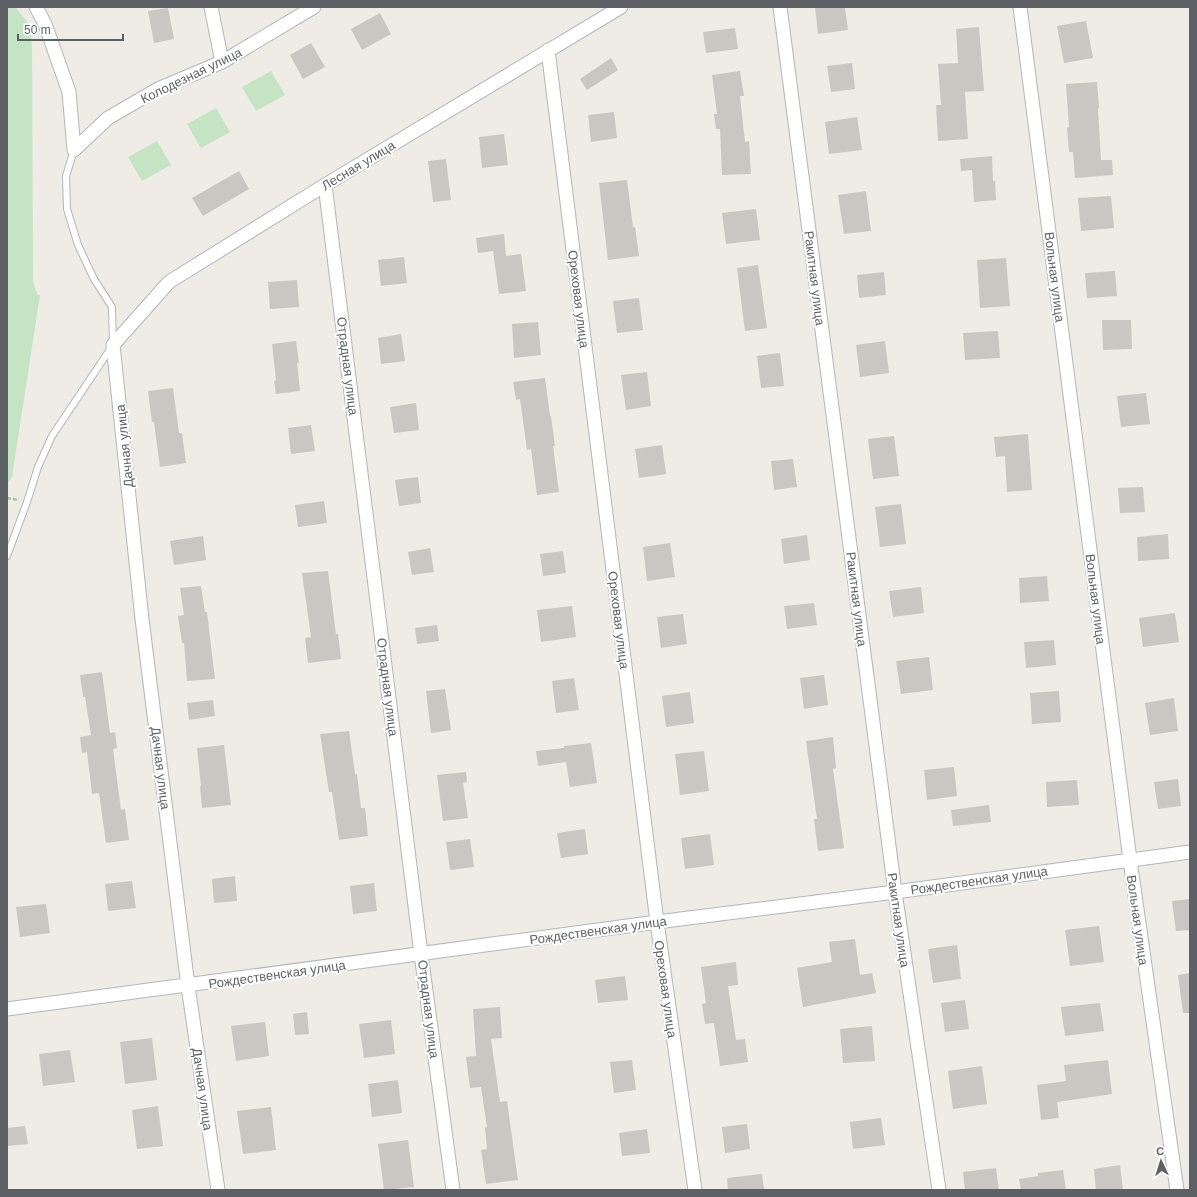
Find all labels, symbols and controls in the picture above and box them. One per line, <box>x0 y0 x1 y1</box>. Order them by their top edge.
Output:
scale bar <box>18 16 123 42</box>
text: 50 m <box>24 23 51 37</box>
street label: Колодезная улица <box>138 44 245 106</box>
street label: Лесная улица <box>319 137 398 193</box>
street label: Ракитная улица <box>801 230 828 327</box>
street label: Вольная улица <box>1042 231 1068 324</box>
street label: Ореховая улица <box>565 249 592 349</box>
street label: Отрадная улица <box>334 316 361 417</box>
street label: Дачная улица <box>113 403 136 488</box>
street label: Ракитная улица <box>843 551 870 648</box>
street label: Вольная улица <box>1083 553 1109 646</box>
street label: Ореховая улица <box>605 570 632 670</box>
street label: Отрадная улица <box>374 637 401 738</box>
street label: Дачная улица <box>148 726 173 811</box>
street label: Рождественская улица <box>909 863 1049 898</box>
street label: Ракитная улица <box>884 872 913 969</box>
street label: Вольная улица <box>1124 874 1151 967</box>
street label: Рождественская улица <box>528 913 668 948</box>
street label: Ореховая улица <box>651 939 680 1040</box>
street label: Рождественская улица <box>207 957 347 992</box>
street label: Отрадная улица <box>415 959 442 1060</box>
street label: Дачная улица <box>189 1047 216 1132</box>
north arrow <box>1141 1141 1181 1181</box>
text: С <box>1156 1145 1165 1157</box>

